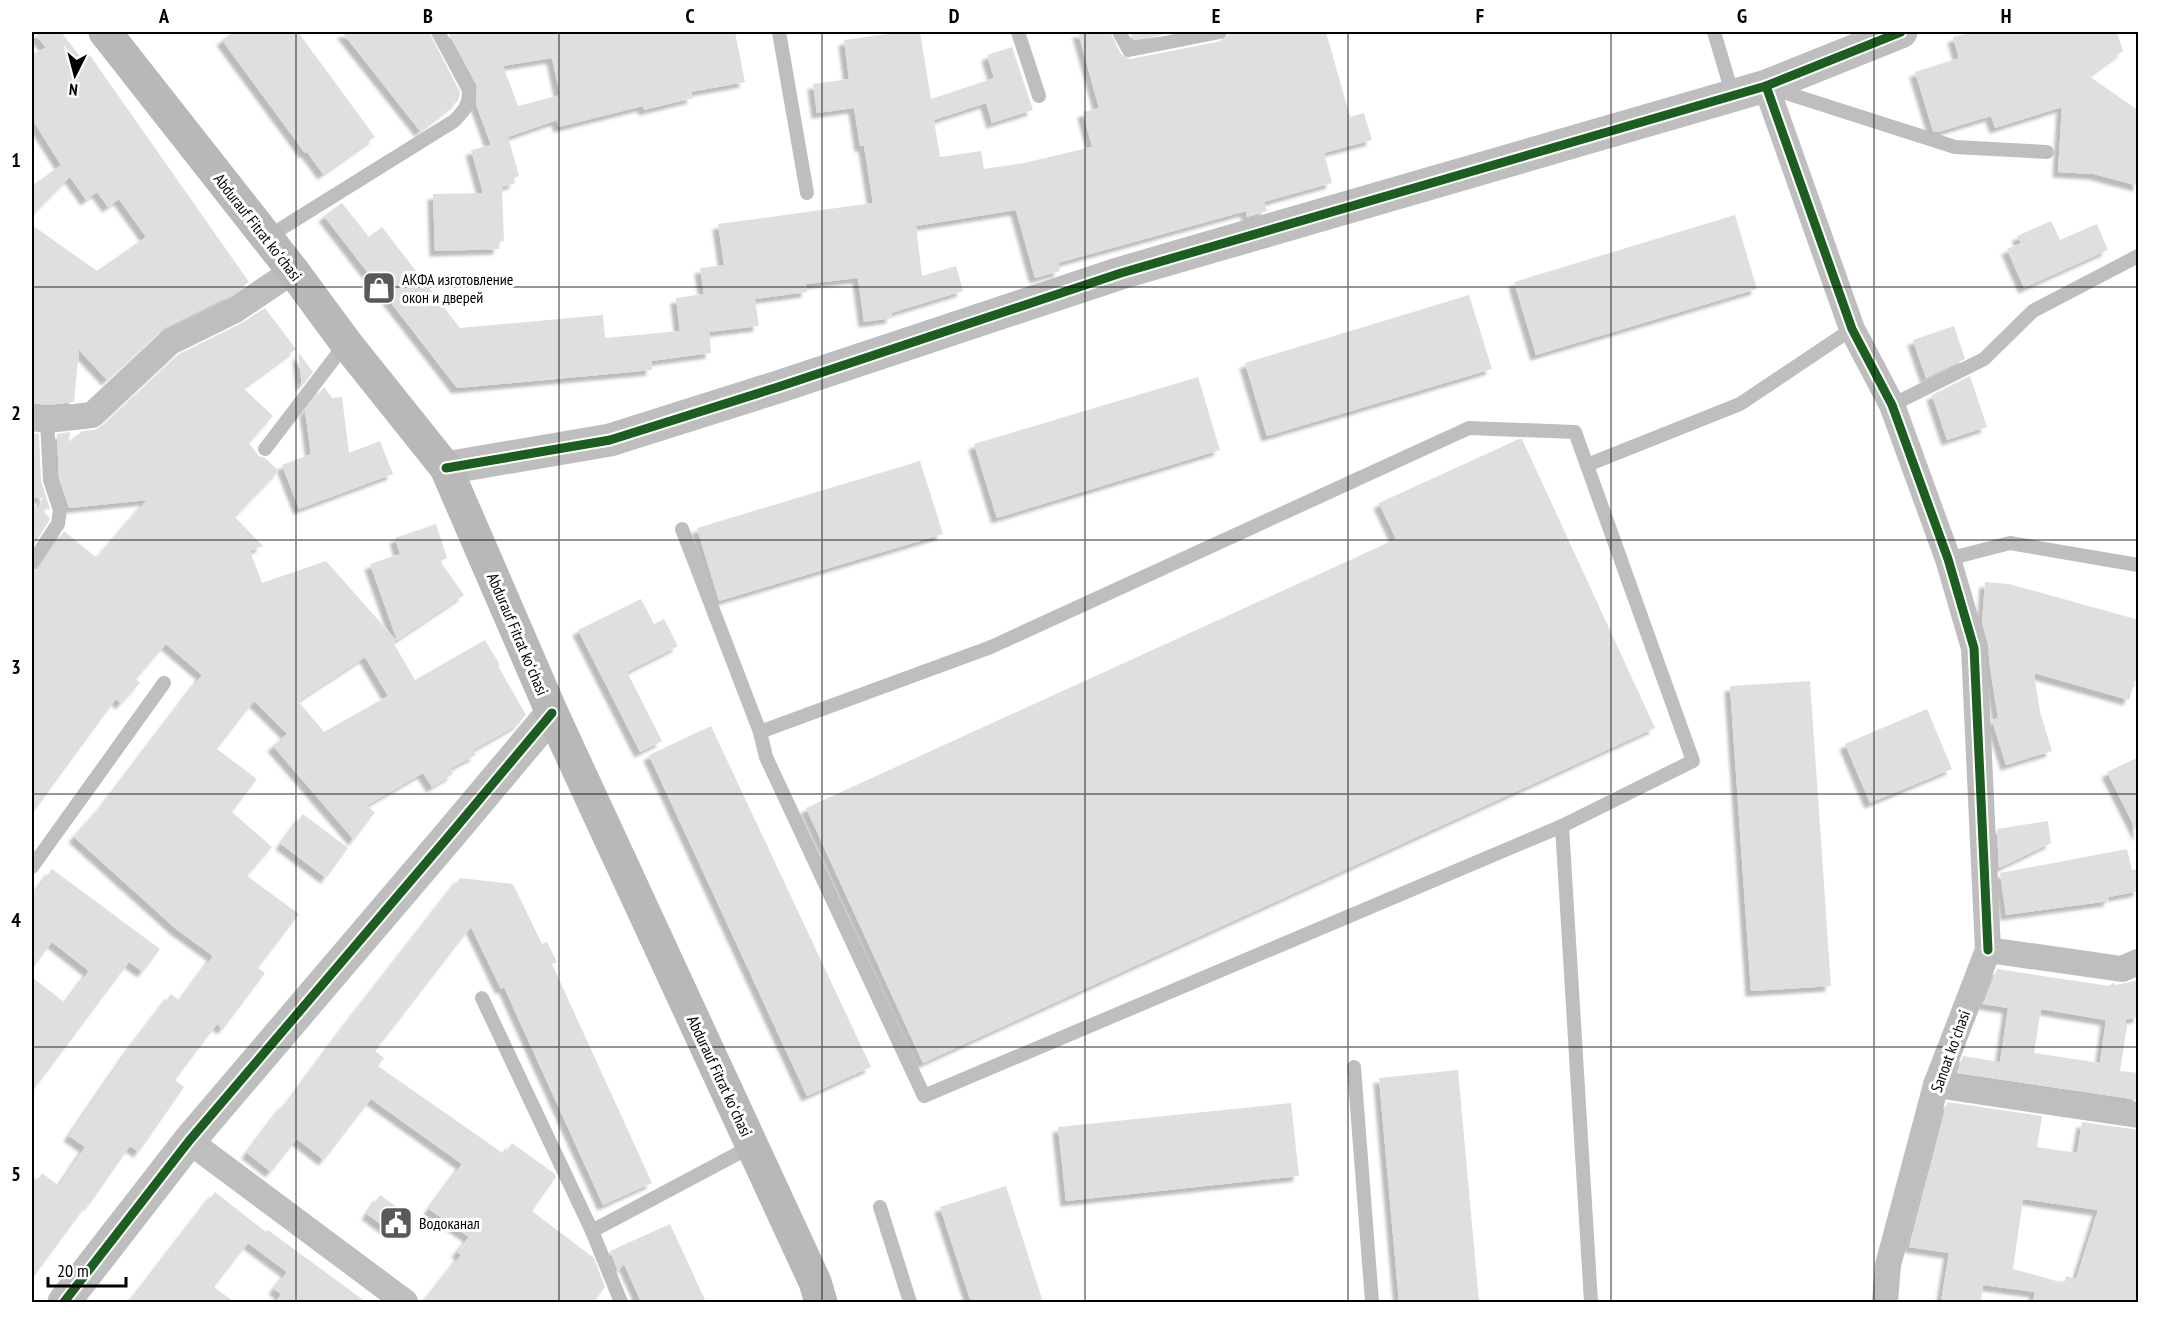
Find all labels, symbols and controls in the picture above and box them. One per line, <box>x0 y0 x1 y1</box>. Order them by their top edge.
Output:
text: A <box>158 3 170 29</box>
text: B <box>423 3 433 29</box>
text: C <box>685 3 695 29</box>
text: D <box>949 3 960 29</box>
text: E <box>1212 3 1220 29</box>
text: F <box>1476 3 1484 29</box>
text: G <box>1737 3 1747 29</box>
text: H <box>2001 3 2011 29</box>
north arrow <box>45 45 105 105</box>
text: N <box>68 80 79 100</box>
text: 1 <box>11 147 21 173</box>
street label: Abdurauf Fitrat koʻchasi <box>210 169 306 285</box>
place label: АКФА изготовление окон и дверей <box>402 269 513 307</box>
shop icon: АКФА изготовление окон и дверей <box>361 270 397 306</box>
text: 2 <box>11 400 21 426</box>
street label: Abdurauf Fitrat koʻchasi <box>483 570 553 698</box>
text: 3 <box>11 654 21 680</box>
text: 4 <box>11 907 21 933</box>
street label: Sanoat koʻchasi <box>1926 1007 1974 1095</box>
street label: Abdurauf Fitrat koʻchasi <box>683 1012 757 1140</box>
text: 5 <box>11 1161 21 1187</box>
public building icon: Водоканал <box>378 1205 414 1241</box>
place label: Водоканал <box>419 1213 480 1233</box>
scale bar <box>48 1250 126 1288</box>
text: 20 m <box>57 1259 89 1282</box>

